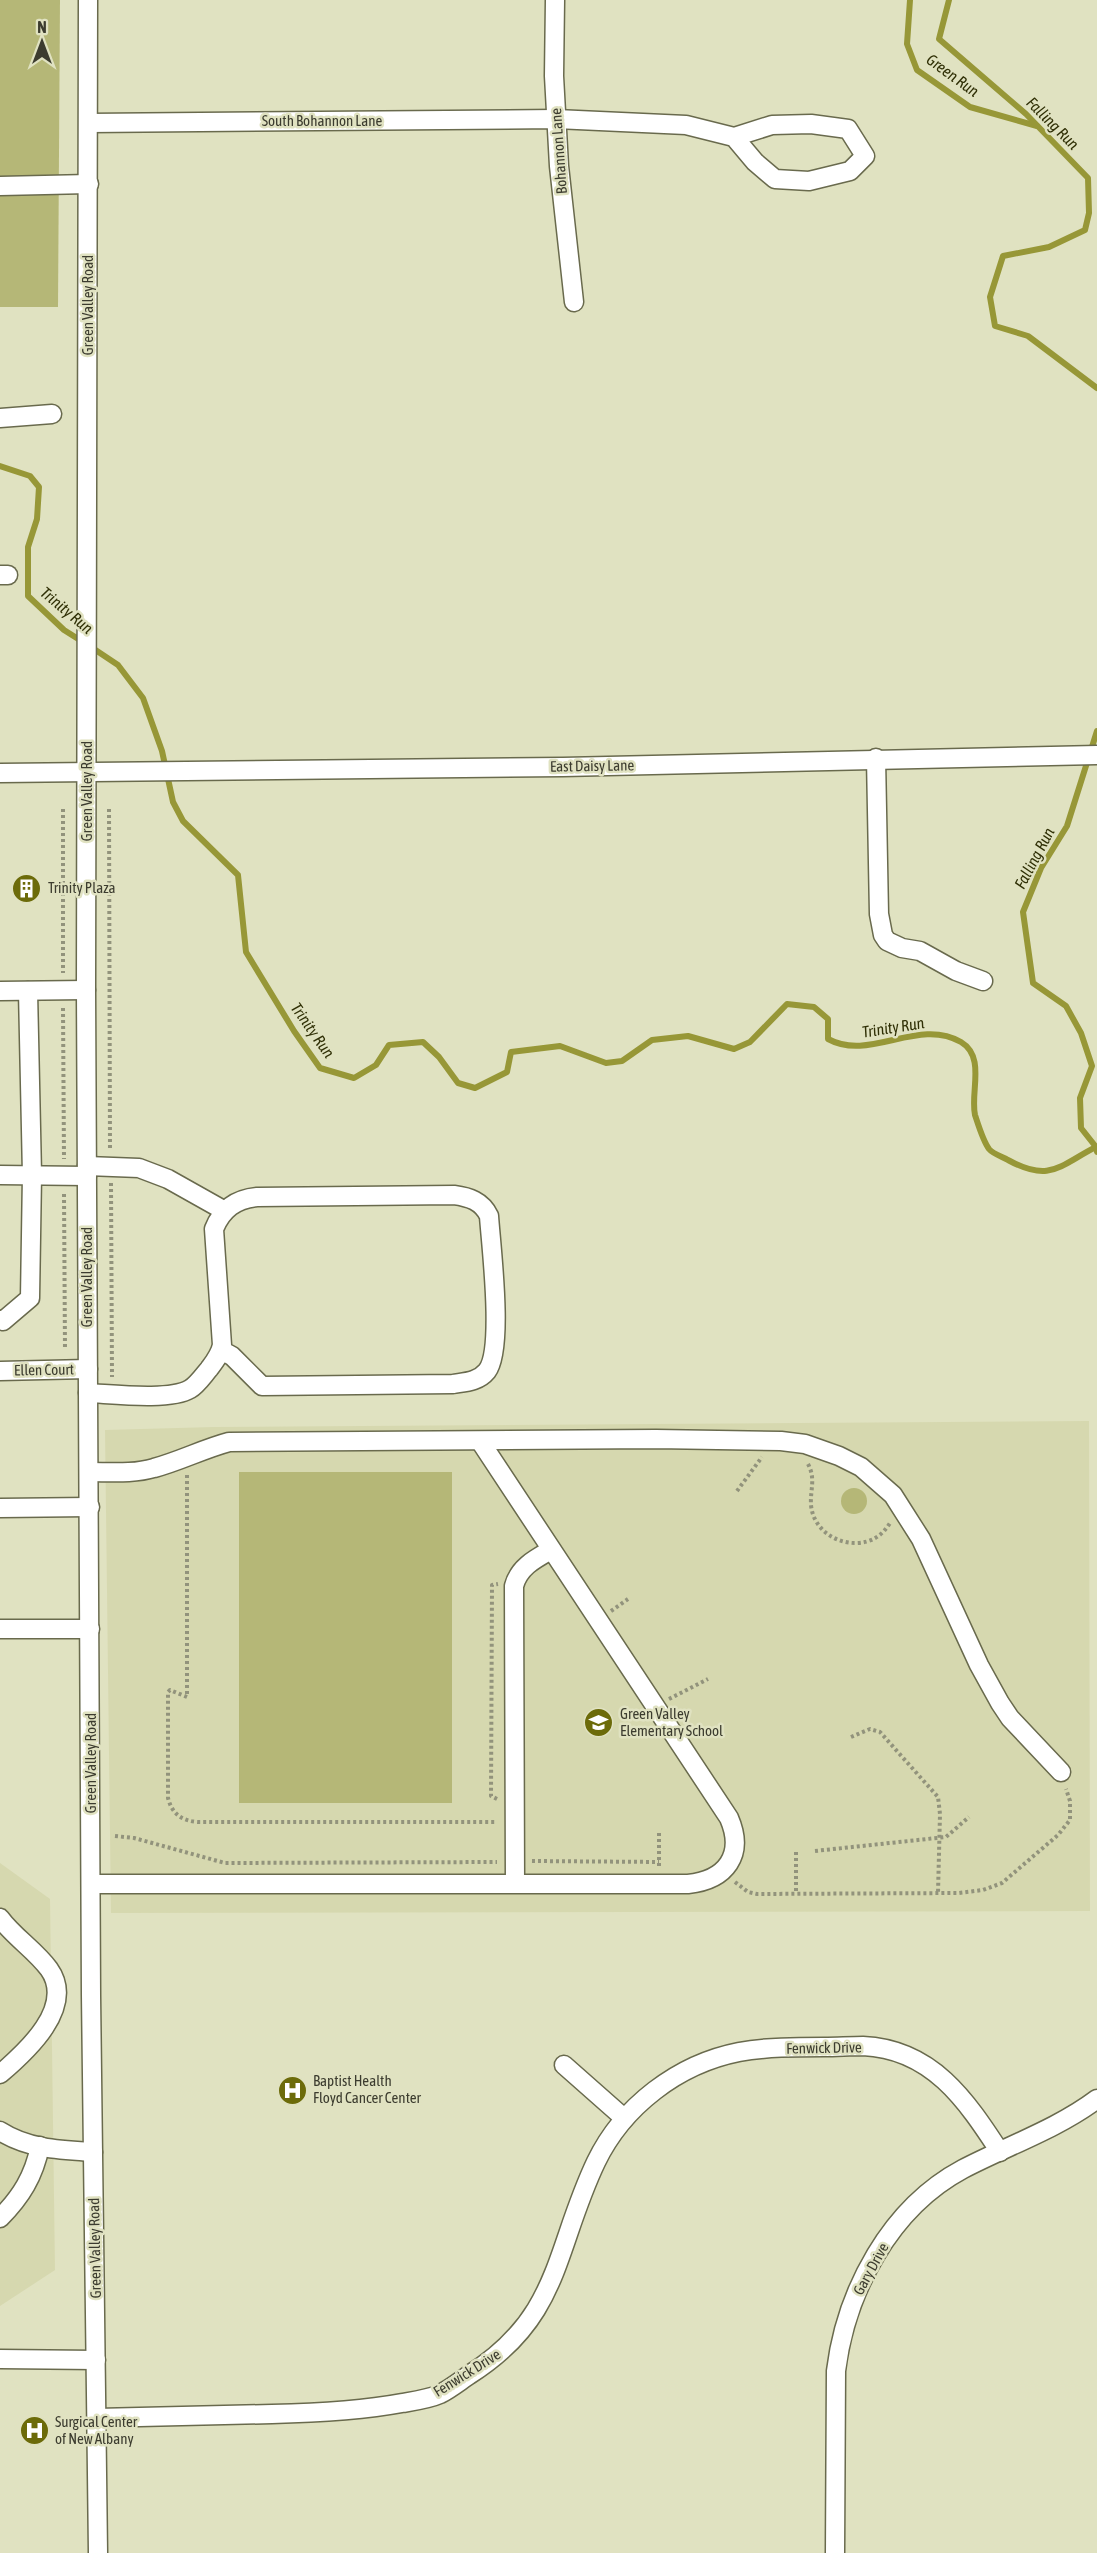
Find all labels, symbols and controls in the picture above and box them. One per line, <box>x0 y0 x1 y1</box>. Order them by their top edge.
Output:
north arrow <box>12 12 72 72</box>
text: N <box>37 18 47 36</box>
water label: Green Run <box>923 50 983 100</box>
water label: Falling Run <box>1022 93 1083 154</box>
street label: Bohannon Lane <box>547 107 570 195</box>
street label: South Bohannon Lane <box>262 112 382 129</box>
street label: Green Valley Road <box>79 255 96 355</box>
water label: Trinity Run <box>37 583 97 638</box>
street label: Green Valley Road <box>78 741 95 841</box>
street label: East Daisy Lane <box>550 756 634 775</box>
water label: Falling Run <box>1010 824 1059 892</box>
building icon: Trinity Plaza <box>11 872 43 904</box>
place label: Trinity Plaza <box>48 879 116 896</box>
water label: Trinity Run <box>287 999 339 1062</box>
water label: Trinity Run <box>861 1013 926 1042</box>
street label: Green Valley Road <box>78 1227 95 1327</box>
street label: Ellen Court <box>14 1360 74 1379</box>
place label: Green Valley Elementary School <box>620 1705 723 1739</box>
school or university icon: Green Valley Elementary School <box>583 1707 615 1739</box>
street label: Green Valley Road <box>82 1713 99 1813</box>
street label: Fenwick Drive <box>786 2038 862 2057</box>
place label: Baptist Health Floyd Cancer Center <box>313 2072 422 2106</box>
hospital icon: Baptist Health Floyd Cancer Center <box>276 2074 308 2106</box>
street label: Green Valley Road <box>85 2198 104 2298</box>
street label: Gary Drive <box>849 2240 892 2298</box>
street label: Fenwick Drive <box>430 2345 503 2400</box>
place label: Surgical Center of New Albany <box>55 2413 138 2447</box>
hospital icon: Surgical Center of New Albany <box>18 2415 50 2447</box>

